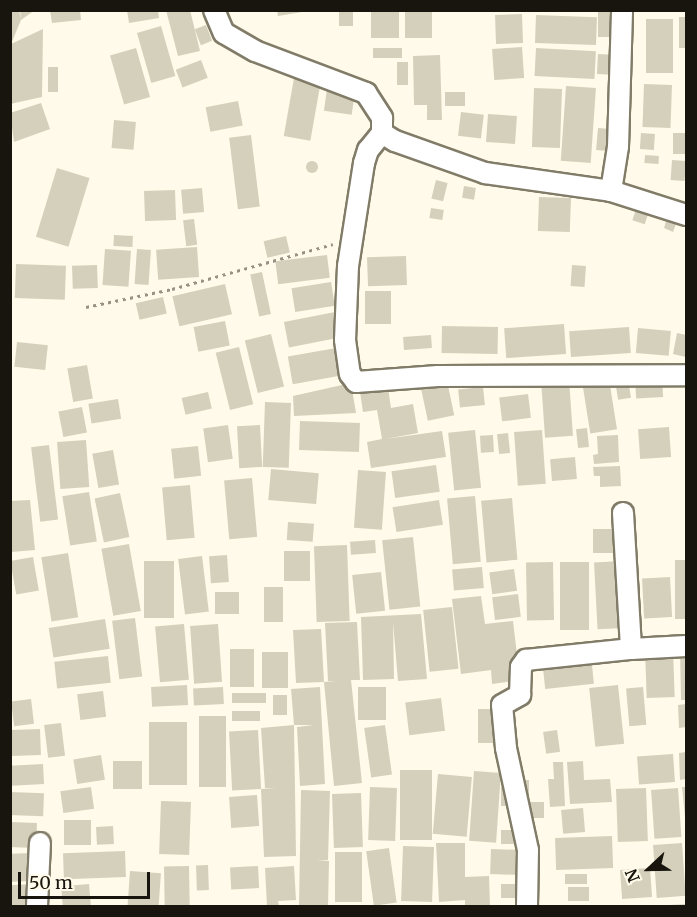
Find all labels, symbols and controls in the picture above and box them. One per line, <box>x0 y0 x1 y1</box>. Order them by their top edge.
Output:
north arrow <box>619 839 679 899</box>
scale bar <box>21 860 153 898</box>
text: N <box>621 866 644 885</box>
text: 50 m <box>29 871 73 894</box>

